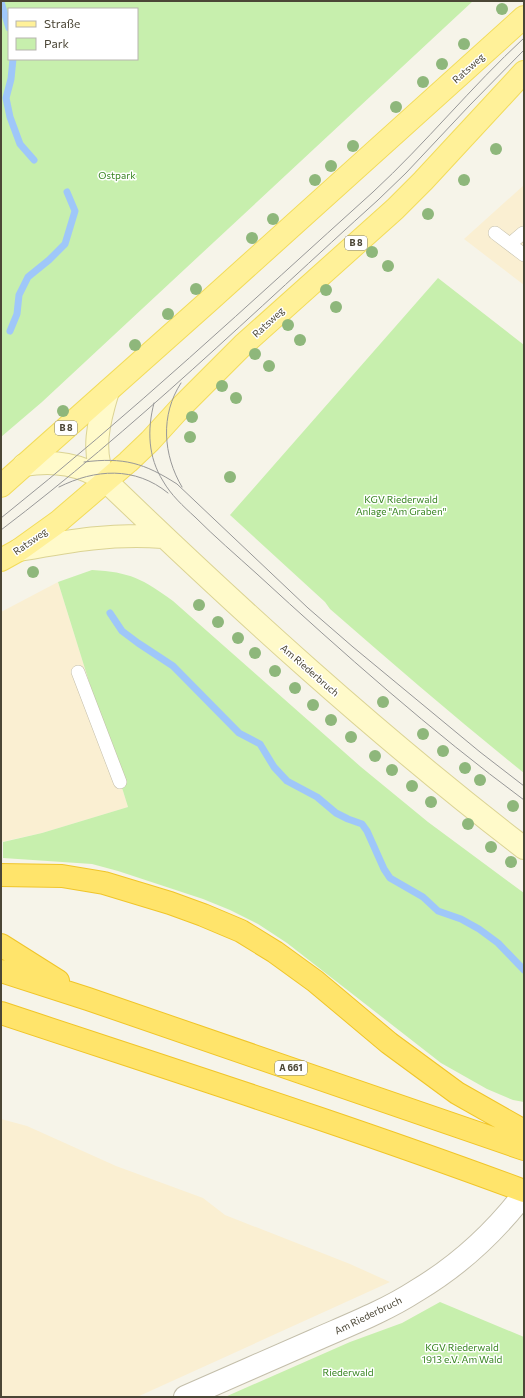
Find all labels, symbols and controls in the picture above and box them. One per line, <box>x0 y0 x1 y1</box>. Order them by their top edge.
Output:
legend <box>8 8 138 60</box>
text: Straße <box>44 16 80 30</box>
text: Park <box>44 36 70 50</box>
street label: Ratsweg <box>449 50 487 86</box>
park label: Ostpark <box>98 169 136 181</box>
road number: B 8 <box>345 236 367 250</box>
street label: Ratsweg <box>250 304 287 340</box>
road number: B 8 <box>55 421 77 435</box>
park label: KGV Riederwald Anlage "Am Graben" <box>356 493 447 517</box>
street label: Ratsweg <box>11 525 50 557</box>
street label: Am Riederbruch <box>278 641 342 699</box>
road number: A 661 <box>275 1061 307 1075</box>
street label: Am Riederbruch <box>332 1294 404 1336</box>
park label: KGV Riederwald 1913 e.V. Am Wald <box>422 1341 502 1365</box>
park label: Riederwald <box>322 1366 374 1378</box>

